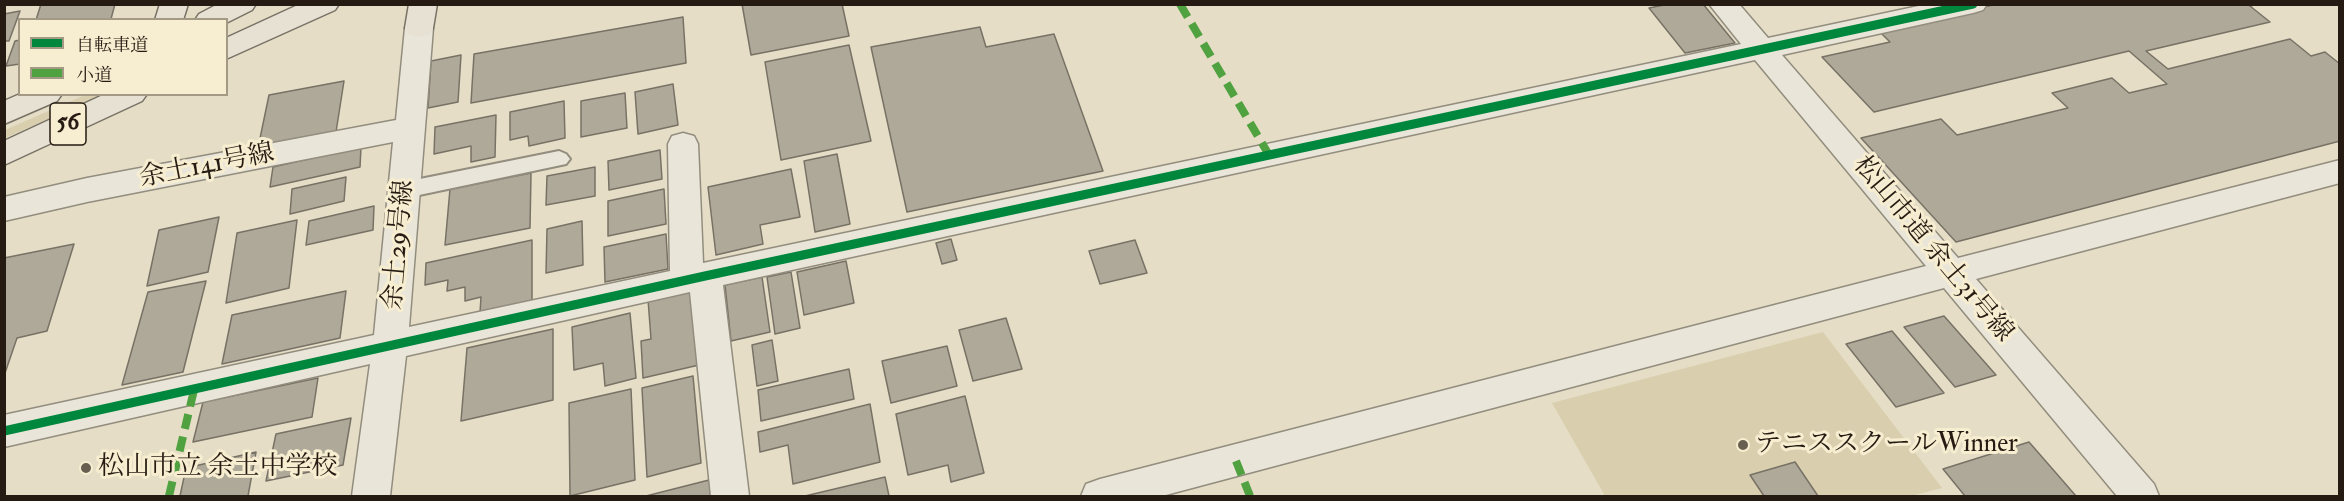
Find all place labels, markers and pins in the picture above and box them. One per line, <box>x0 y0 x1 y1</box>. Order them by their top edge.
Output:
place label: テニススクールWinner <box>1755 429 2018 461</box>
marker: テニススクールWinner <box>1736 438 1750 452</box>
place label: 松山市立 余土中学校 <box>98 452 337 484</box>
marker: 松山市立 余土中学校 <box>79 461 93 475</box>

